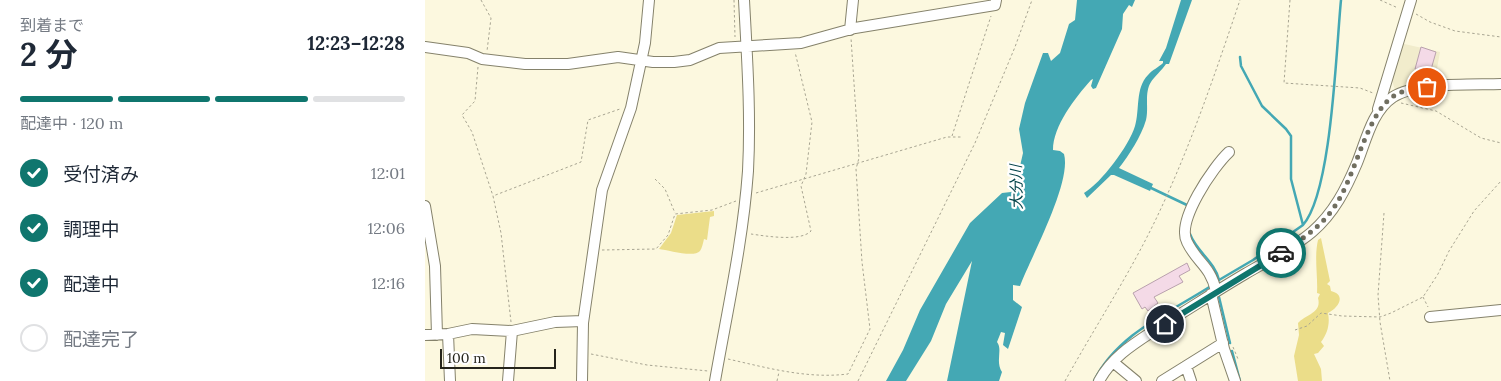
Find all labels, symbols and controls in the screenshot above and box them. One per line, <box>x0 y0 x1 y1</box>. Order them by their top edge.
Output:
text: 到着まで <box>20 15 84 35</box>
text: 12:23–12:28 <box>307 31 405 55</box>
text: 2 分 <box>20 34 77 75</box>
pin <box>1406 66 1448 108</box>
icon: bag <box>1413 73 1441 101</box>
text: 配達中 · 120 m <box>20 113 123 133</box>
icon: check <box>20 159 48 187</box>
text: 受付済み <box>63 162 139 186</box>
water label: 大分川 <box>1006 162 1026 210</box>
text: 12:01 <box>371 163 405 183</box>
icon: check <box>20 214 48 242</box>
text: 調理中 <box>63 217 120 241</box>
text: 12:06 <box>367 218 405 238</box>
courier <box>1256 228 1306 278</box>
icon: car <box>1267 239 1295 267</box>
icon: check <box>20 269 48 297</box>
text: 配達中 <box>63 272 120 296</box>
text: 12:16 <box>372 273 405 293</box>
pin <box>1144 303 1186 345</box>
icon: home <box>1151 310 1179 338</box>
text: 配達完了 <box>63 327 139 351</box>
scale bar <box>440 346 556 369</box>
text: 100 m <box>447 349 486 367</box>

